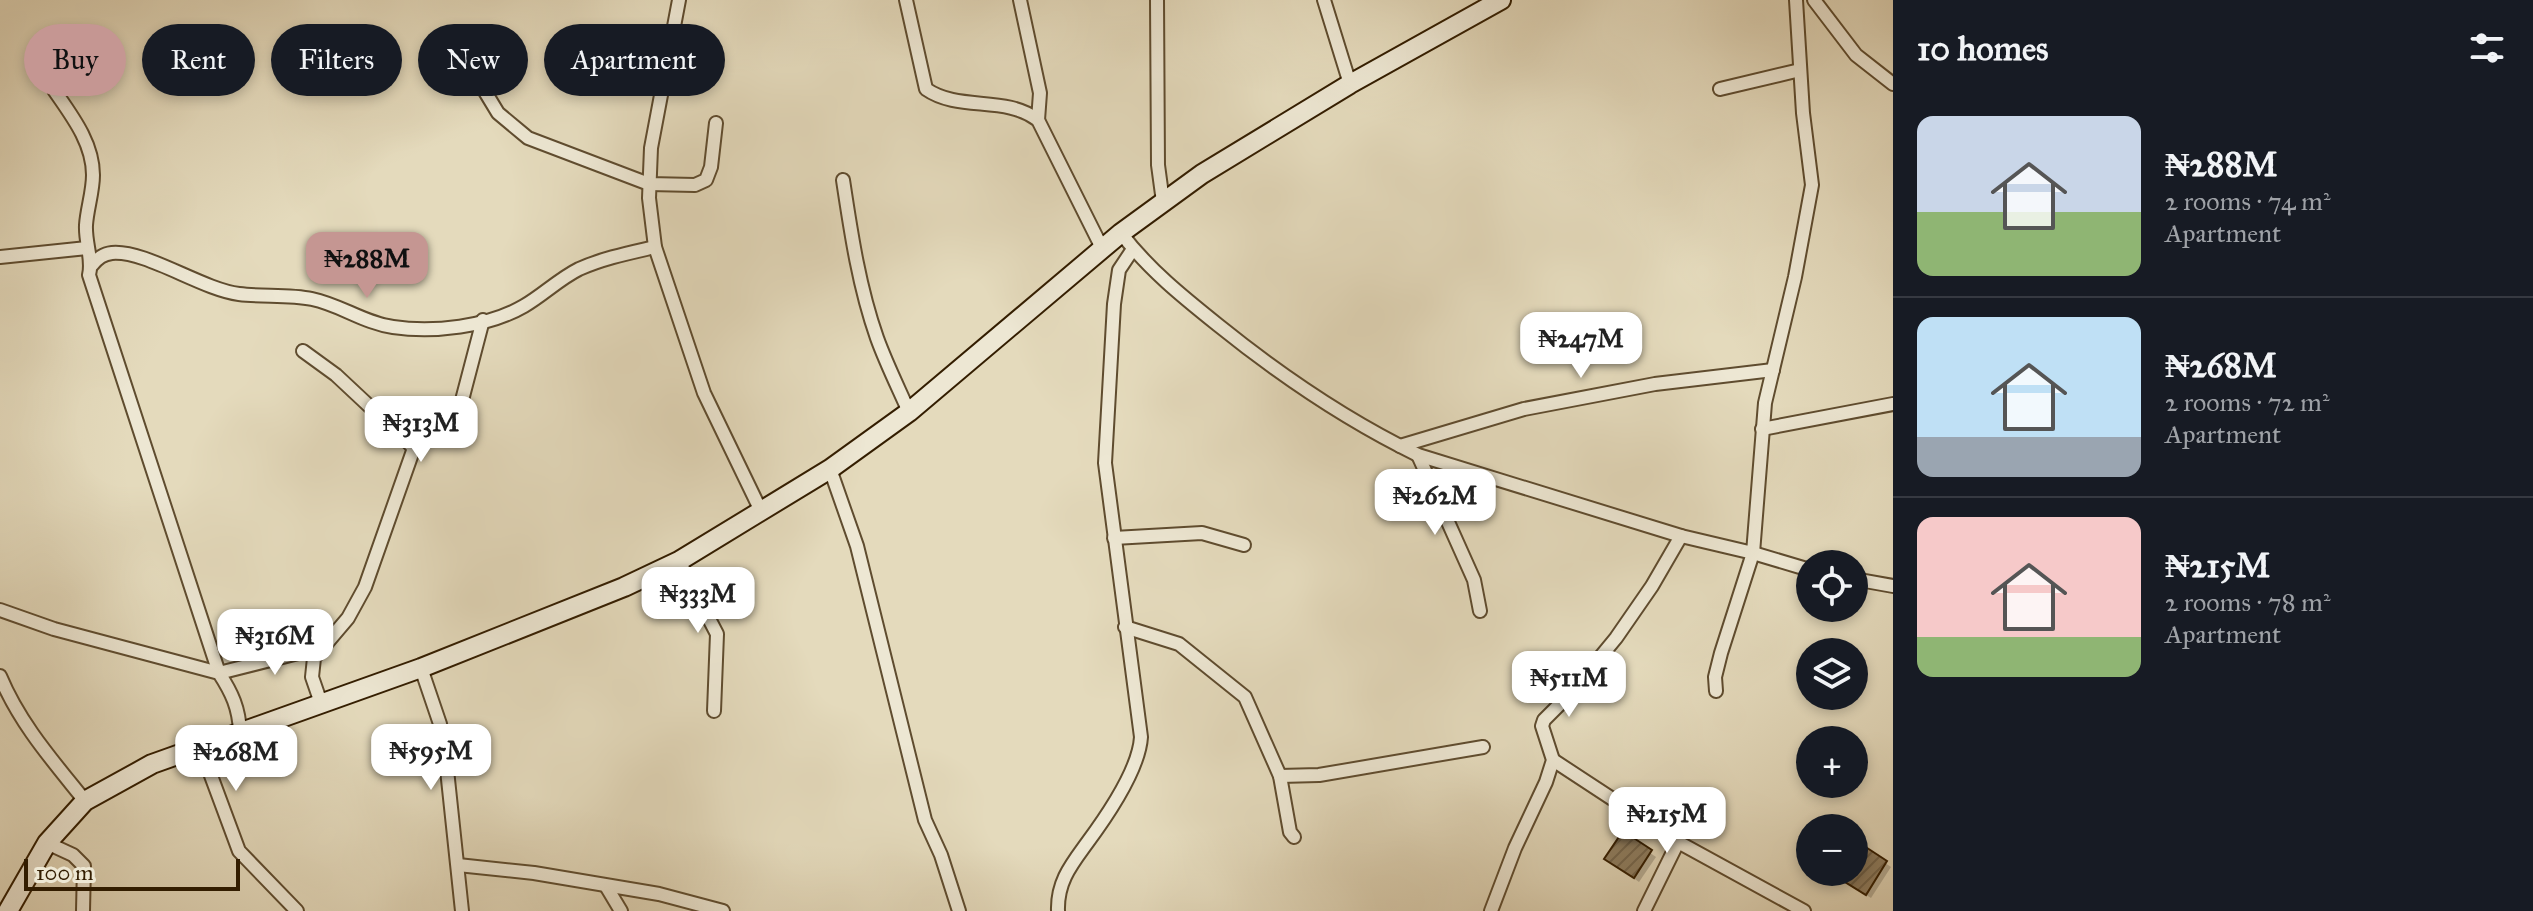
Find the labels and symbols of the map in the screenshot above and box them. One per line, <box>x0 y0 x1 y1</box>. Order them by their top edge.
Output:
pin: ₦288M <box>311 232 423 300</box>
pin: ₦247M <box>1525 312 1637 380</box>
pin: ₦313M <box>365 396 477 464</box>
pin: ₦262M <box>1379 469 1491 537</box>
pin: ₦333M <box>642 567 754 635</box>
pin: ₦316M <box>219 609 331 677</box>
pin: ₦511M <box>1513 651 1625 719</box>
pin: ₦595M <box>375 724 487 792</box>
pin: ₦268M <box>180 725 292 793</box>
pin: ₦215M <box>1611 787 1723 855</box>
scale bar <box>24 855 240 891</box>

